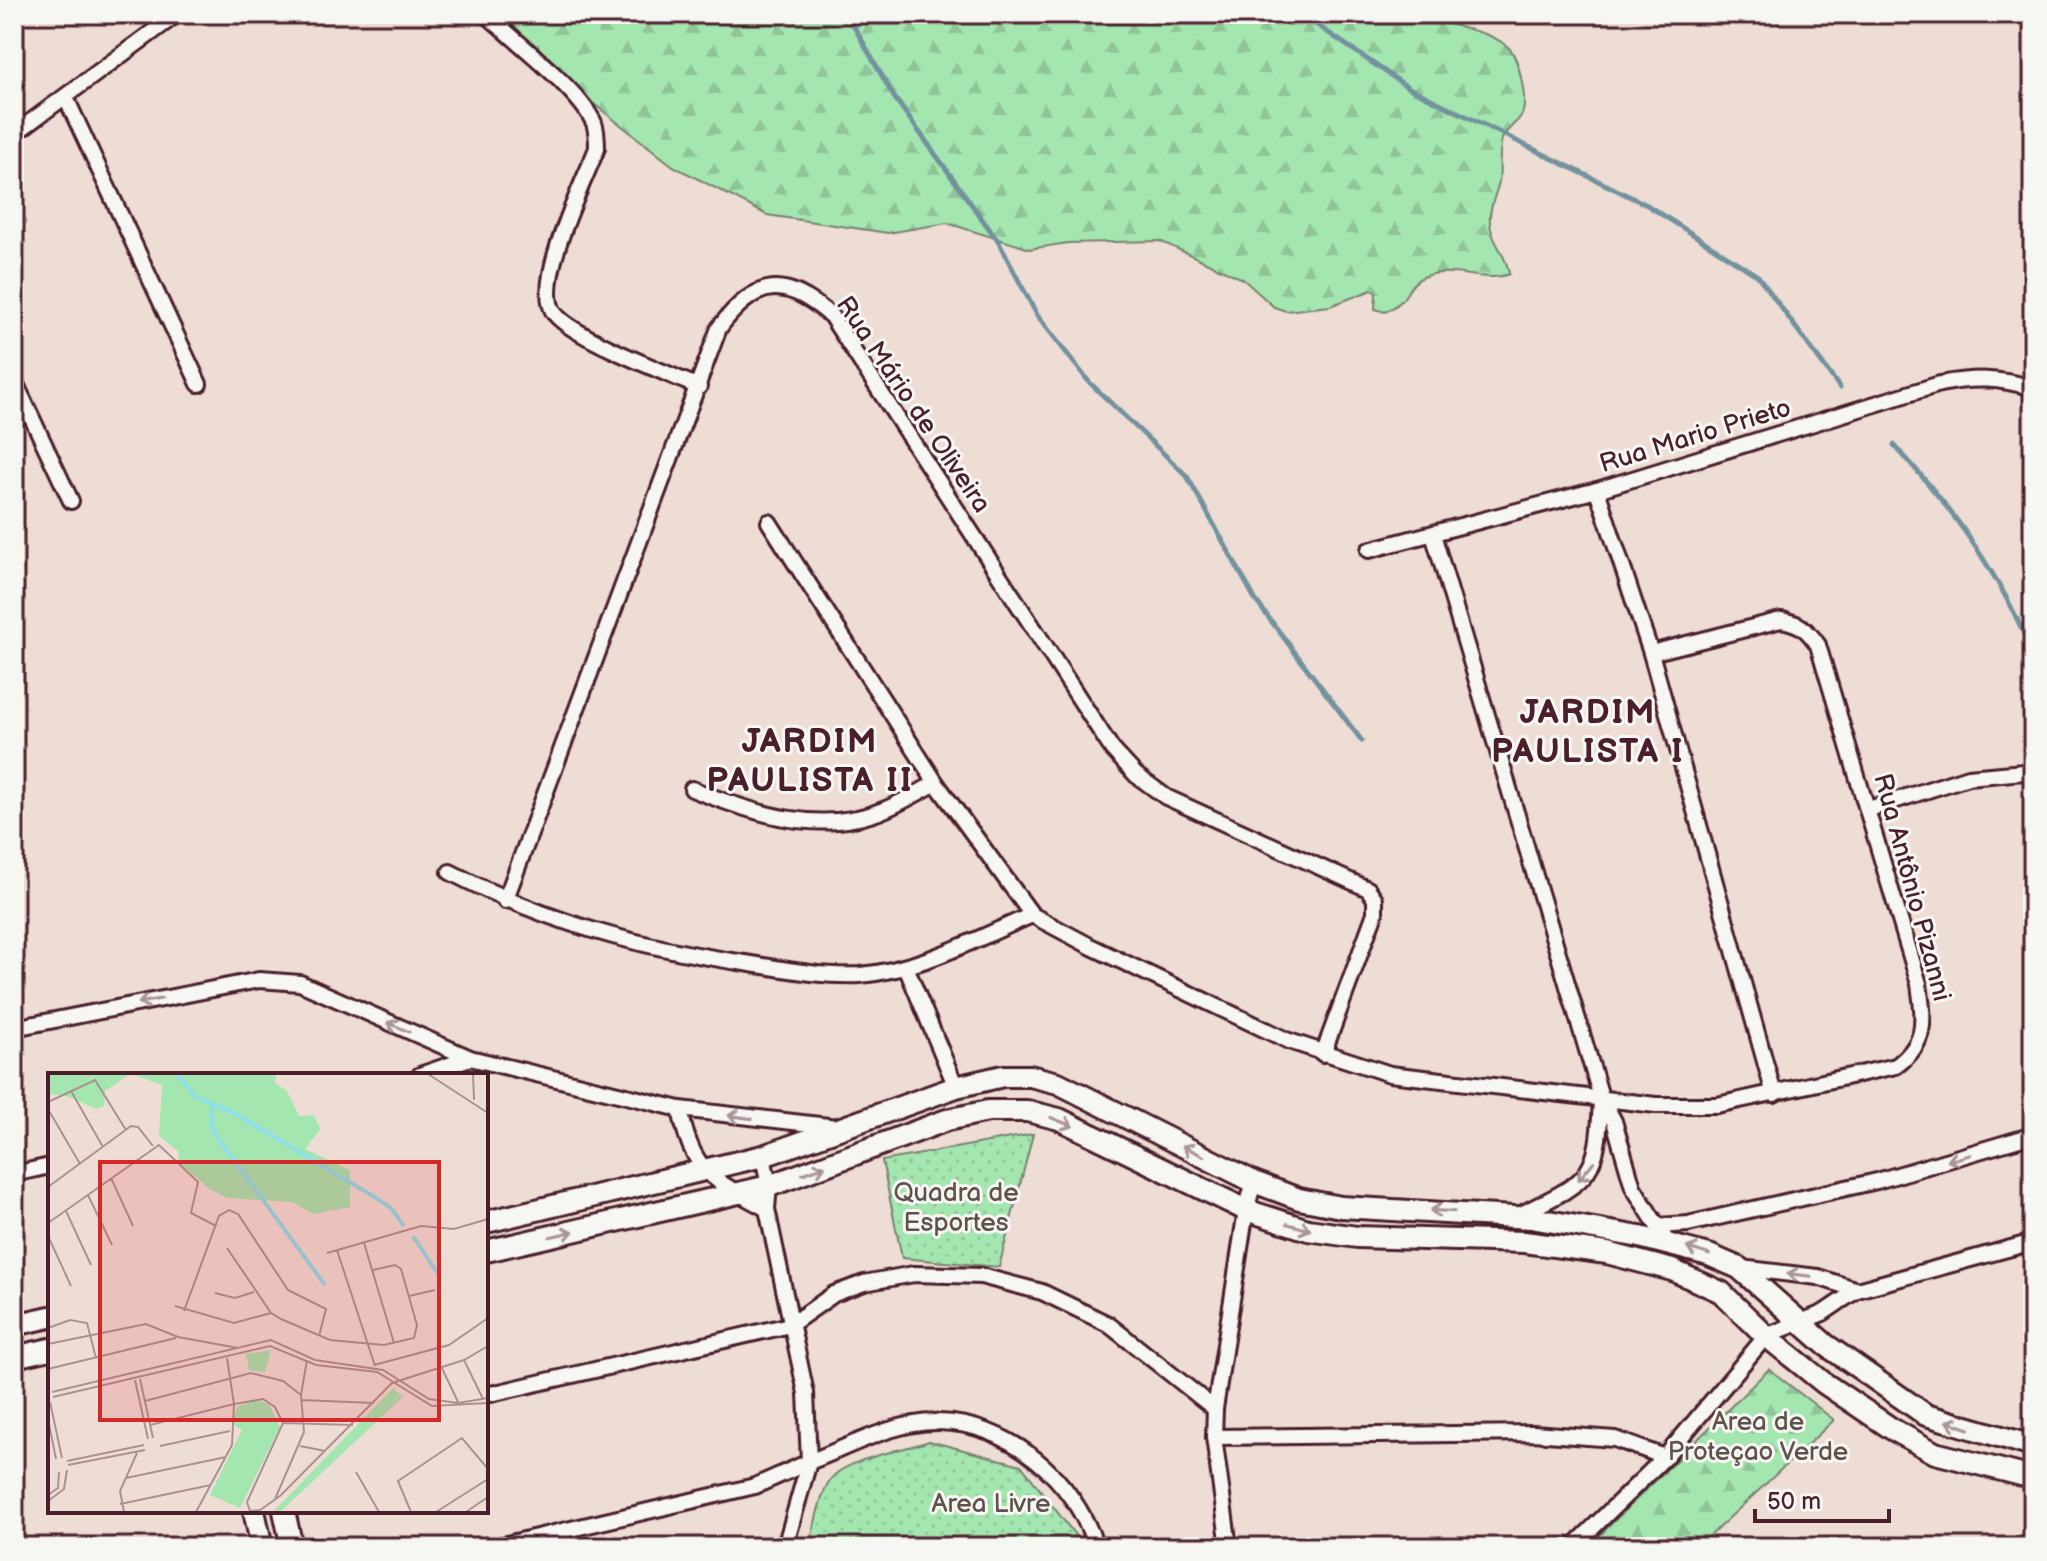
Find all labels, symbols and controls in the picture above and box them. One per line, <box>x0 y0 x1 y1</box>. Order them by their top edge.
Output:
street label: Rua Mário de Oliveira <box>829 291 997 519</box>
street label: Rua Mario Prieto <box>1596 393 1795 480</box>
district label: JARDIM PAULISTA I <box>1491 692 1685 772</box>
district label: JARDIM PAULISTA II <box>707 721 914 801</box>
street label: Rua Antônio Pizanni <box>1866 770 1957 1005</box>
one-way arrow <box>138 994 163 1009</box>
one-way arrow <box>387 1018 411 1033</box>
inset map <box>48 1073 488 1513</box>
one-way arrow <box>728 1109 753 1124</box>
one-way arrow <box>1049 1116 1074 1130</box>
one-way arrow <box>1181 1143 1205 1159</box>
one-way arrow <box>1946 1152 1972 1167</box>
one-way arrow <box>1577 1160 1595 1180</box>
one-way arrow <box>801 1162 826 1176</box>
park label: Quadra de Esportes <box>893 1178 1019 1239</box>
one-way arrow <box>1429 1203 1456 1218</box>
one-way arrow <box>1286 1220 1312 1235</box>
one-way arrow <box>549 1226 574 1241</box>
one-way arrow <box>1686 1243 1711 1258</box>
one-way arrow <box>1786 1267 1813 1282</box>
park label: Area de Proteçao Verde <box>1668 1407 1848 1468</box>
one-way arrow <box>1946 1417 1971 1432</box>
scale bar <box>1755 1473 1889 1523</box>
text: 50 m <box>1767 1487 1821 1516</box>
park label: Area Livre <box>932 1489 1050 1520</box>

